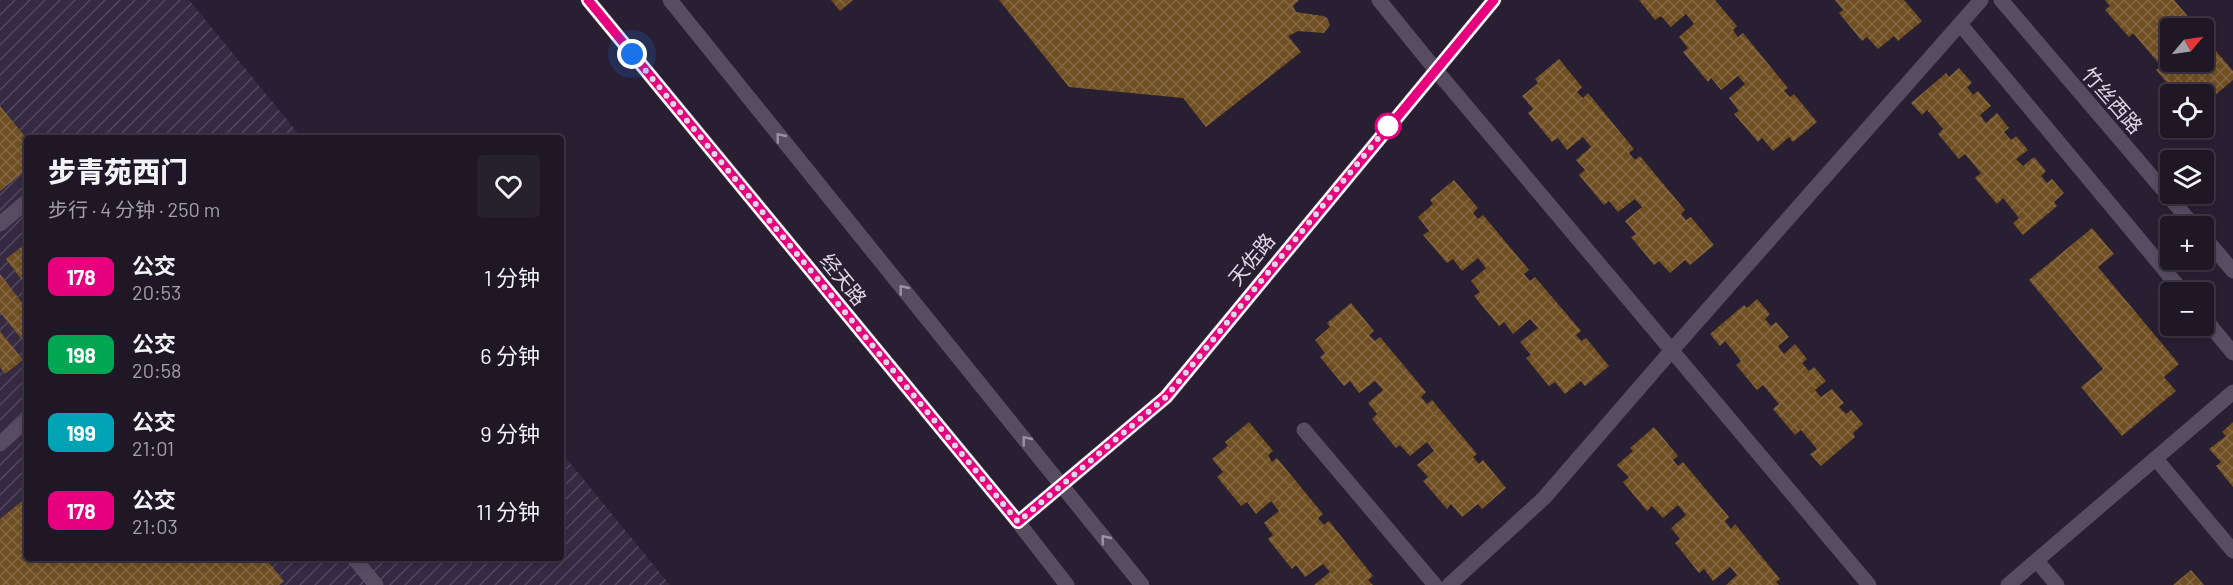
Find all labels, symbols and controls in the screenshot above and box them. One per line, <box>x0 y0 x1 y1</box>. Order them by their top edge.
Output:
north arrow <box>2160 18 2214 72</box>
map controls <box>2160 18 2214 336</box>
your location <box>617 39 647 69</box>
street label: 竹丝西路 <box>2078 62 2148 138</box>
button: locate <box>2160 84 2214 138</box>
unlabelled marker <box>1375 113 1401 139</box>
one-way arrow <box>777 133 788 144</box>
button: layers <box>2160 150 2214 204</box>
text: 步青苑西门 <box>48 154 188 188</box>
button: heart <box>477 155 540 218</box>
text: 步行 · 4 分钟 · 250 m <box>48 197 220 221</box>
button: + <box>2160 216 2214 270</box>
street label: 天佐路 <box>1223 228 1279 290</box>
street label: 经天路 <box>816 248 872 310</box>
text: 公交 <box>132 252 176 278</box>
text: 178 <box>66 264 96 289</box>
text: 1 分钟 <box>484 264 540 290</box>
text: 20:53 <box>132 280 181 304</box>
button: − <box>2160 282 2214 336</box>
one-way arrow <box>899 285 910 296</box>
text: 公交 <box>132 330 176 356</box>
text: 198 <box>66 342 96 367</box>
text: 6 分钟 <box>480 342 540 368</box>
text: 20:58 <box>132 358 182 382</box>
text: 公交 <box>132 408 176 434</box>
text: 199 <box>66 420 96 445</box>
text: 9 分钟 <box>480 420 540 446</box>
text: 21:01 <box>132 436 174 460</box>
one-way arrow <box>1022 436 1033 447</box>
text: 公交 <box>132 486 176 512</box>
text: 178 <box>66 498 96 523</box>
text: 11 分钟 <box>476 498 540 524</box>
text: 21:03 <box>132 514 178 538</box>
one-way arrow <box>1101 535 1112 546</box>

